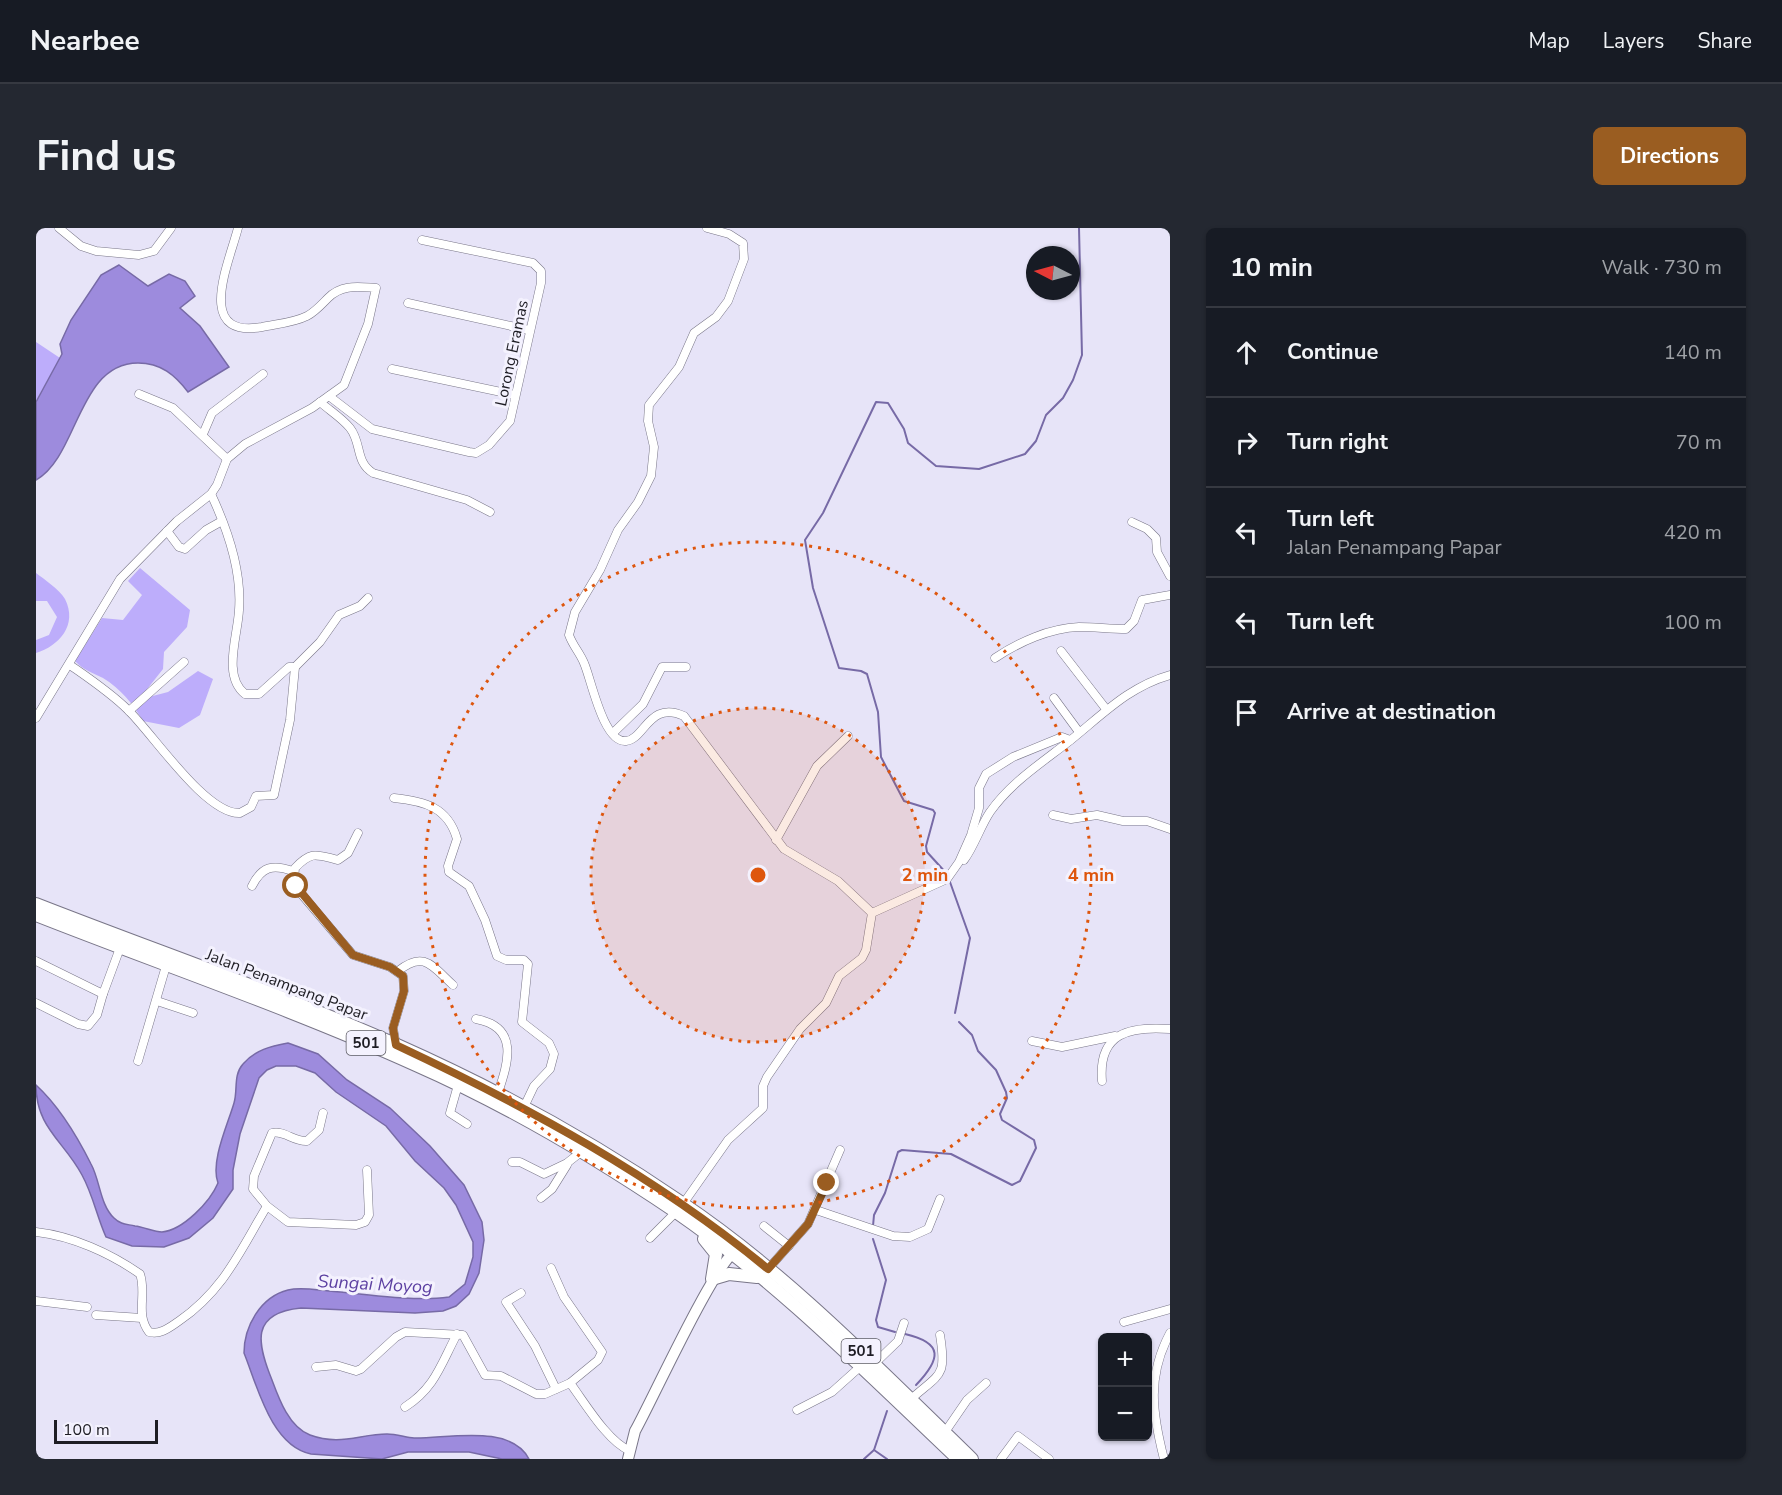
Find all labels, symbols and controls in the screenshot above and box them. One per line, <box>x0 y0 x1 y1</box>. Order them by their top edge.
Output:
text: Nearbee <box>30 22 140 60</box>
text: Map <box>1528 27 1570 55</box>
text: Layers <box>1603 27 1664 55</box>
text: Share <box>1697 27 1752 55</box>
button: Directions <box>1593 127 1746 185</box>
text: Find us <box>36 128 176 185</box>
north arrow <box>1026 246 1080 300</box>
text: 10 min <box>1230 250 1313 285</box>
text: Walk · 730 m <box>1602 254 1722 281</box>
street label: Lorong Eramas <box>490 298 534 408</box>
icon: ahead <box>1230 336 1263 369</box>
text: Continue <box>1287 337 1378 367</box>
text: 140 m <box>1664 339 1722 366</box>
icon: right <box>1230 426 1263 459</box>
text: Turn right <box>1287 427 1388 457</box>
text: 70 m <box>1676 429 1722 456</box>
text: Turn left <box>1287 504 1374 534</box>
icon: left <box>1230 516 1263 549</box>
text: 420 m <box>1664 519 1722 546</box>
text: Jalan Penampang Papar <box>1287 534 1502 561</box>
icon: left <box>1230 606 1263 639</box>
text: Turn left <box>1287 607 1374 637</box>
text: 100 m <box>1664 609 1722 636</box>
icon: arrive <box>1230 696 1263 729</box>
text: Arrive at destination <box>1287 697 1496 727</box>
text: 2 min <box>902 863 948 887</box>
text: 4 min <box>1068 863 1114 887</box>
centre of rings <box>748 865 768 885</box>
route start <box>282 872 308 898</box>
street label: Jalan Penampang Papar <box>202 944 371 1026</box>
road number: 501 <box>346 1031 386 1055</box>
route end <box>813 1169 839 1195</box>
water label: Sungai Moyog <box>317 1269 433 1299</box>
map controls <box>1098 1333 1152 1441</box>
button: + <box>1098 1333 1152 1387</box>
road number: 501 <box>842 1339 880 1363</box>
button: − <box>1098 1387 1152 1441</box>
scale bar <box>54 1417 158 1444</box>
text: 100 m <box>63 1419 110 1441</box>

